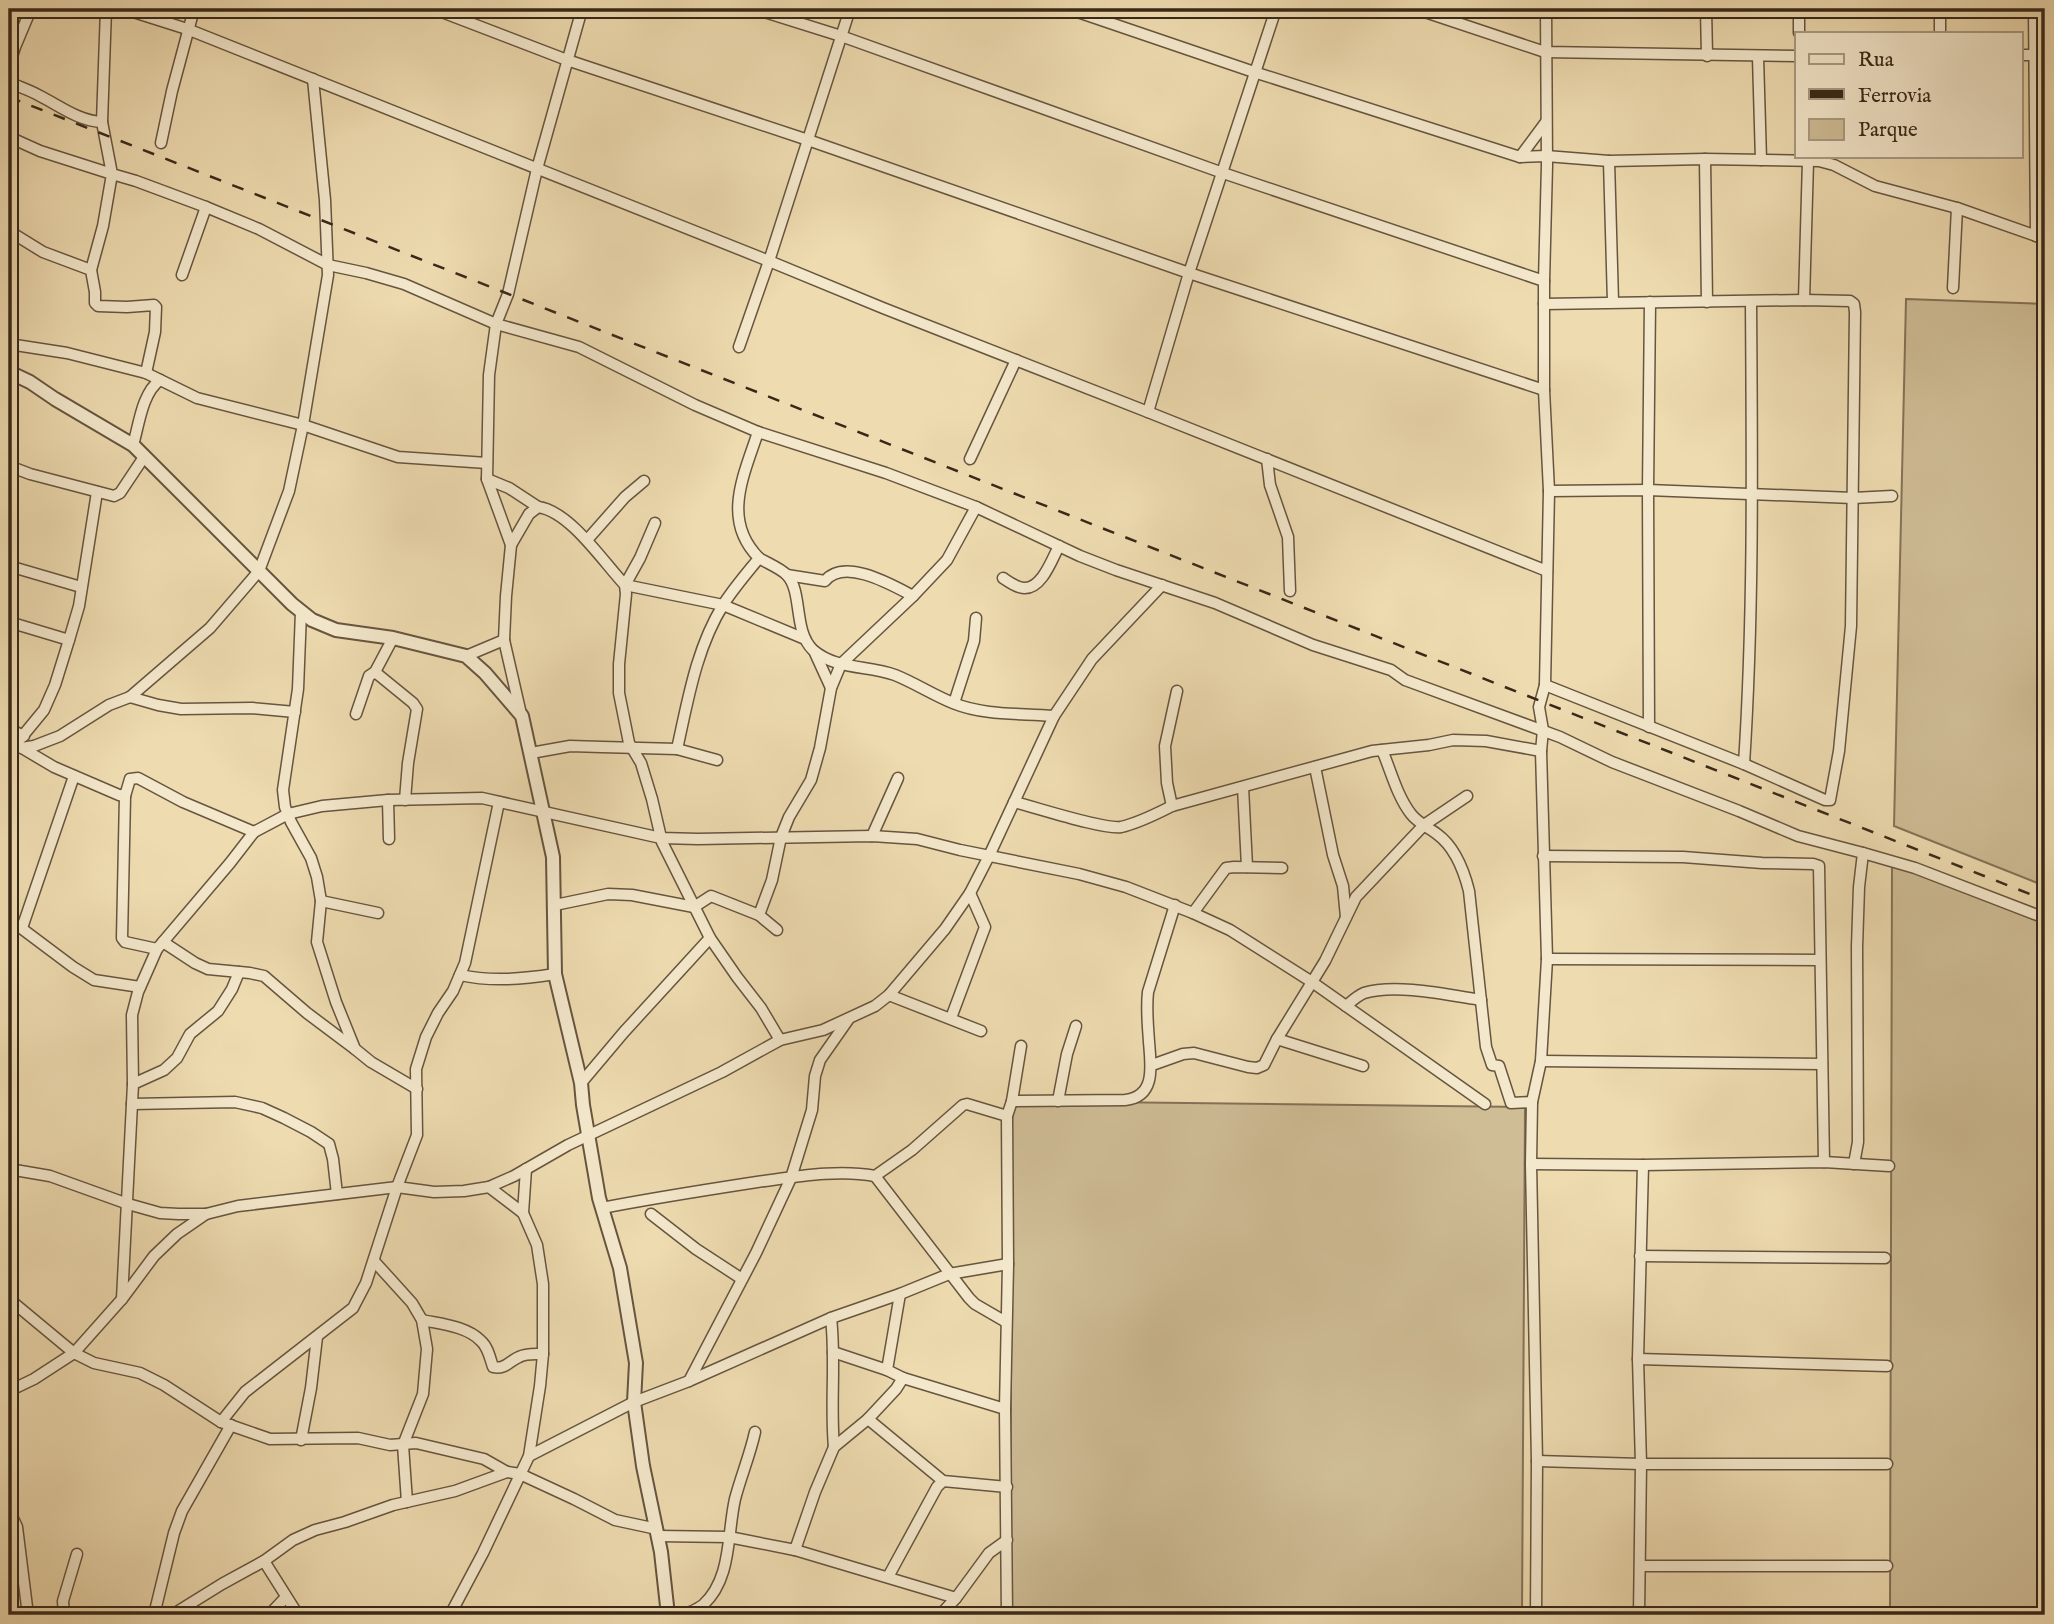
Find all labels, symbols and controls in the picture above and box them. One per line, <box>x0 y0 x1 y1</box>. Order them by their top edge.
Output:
legend <box>1795 32 2022 158</box>
text: Rua <box>1858 47 1895 74</box>
text: Ferrovia <box>1858 83 1932 110</box>
text: Parque <box>1858 117 1918 144</box>

